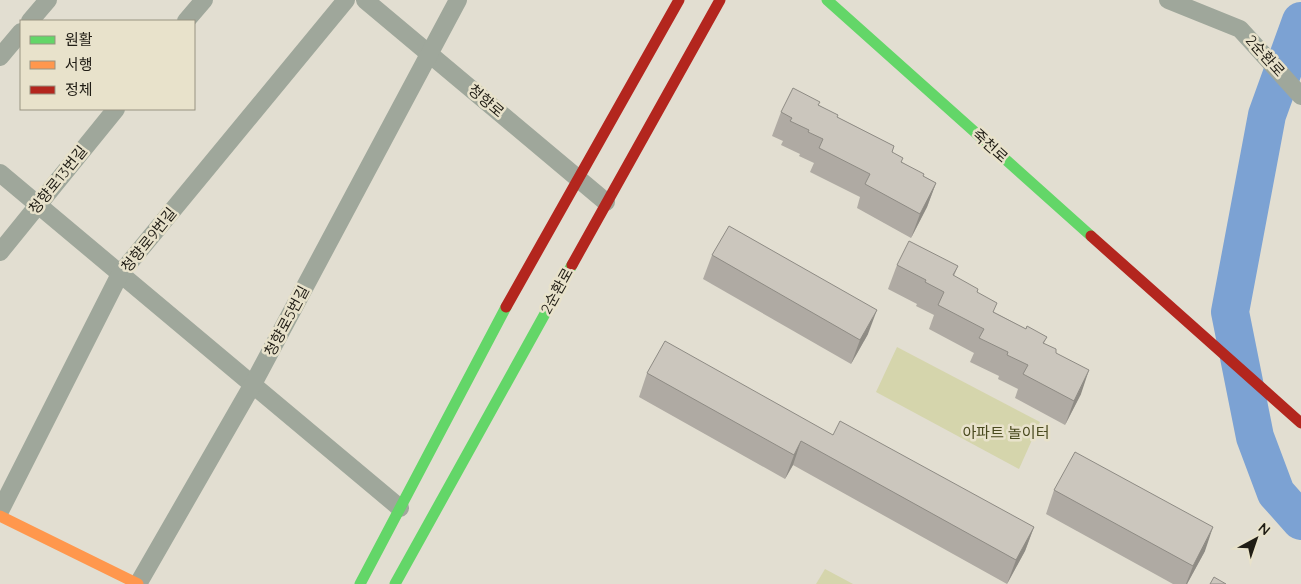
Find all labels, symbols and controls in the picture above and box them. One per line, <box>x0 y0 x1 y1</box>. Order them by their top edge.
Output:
legend <box>20 20 195 110</box>
text: 원활 <box>65 30 93 49</box>
street label: 2순환로 <box>1242 31 1289 80</box>
text: 서행 <box>65 55 93 74</box>
text: 정체 <box>65 80 93 99</box>
street label: 청향로 <box>464 80 508 121</box>
street label: 죽천로 <box>969 125 1012 167</box>
street label: 청향로13번길 <box>24 142 91 218</box>
street label: 청향로9번길 <box>117 204 180 276</box>
street label: 2순환로 <box>536 264 577 317</box>
street label: 청향로5번길 <box>260 282 313 359</box>
park label: 아파트 놀이터 <box>963 423 1049 442</box>
north arrow <box>1231 514 1281 564</box>
text: N <box>1255 519 1274 539</box>

